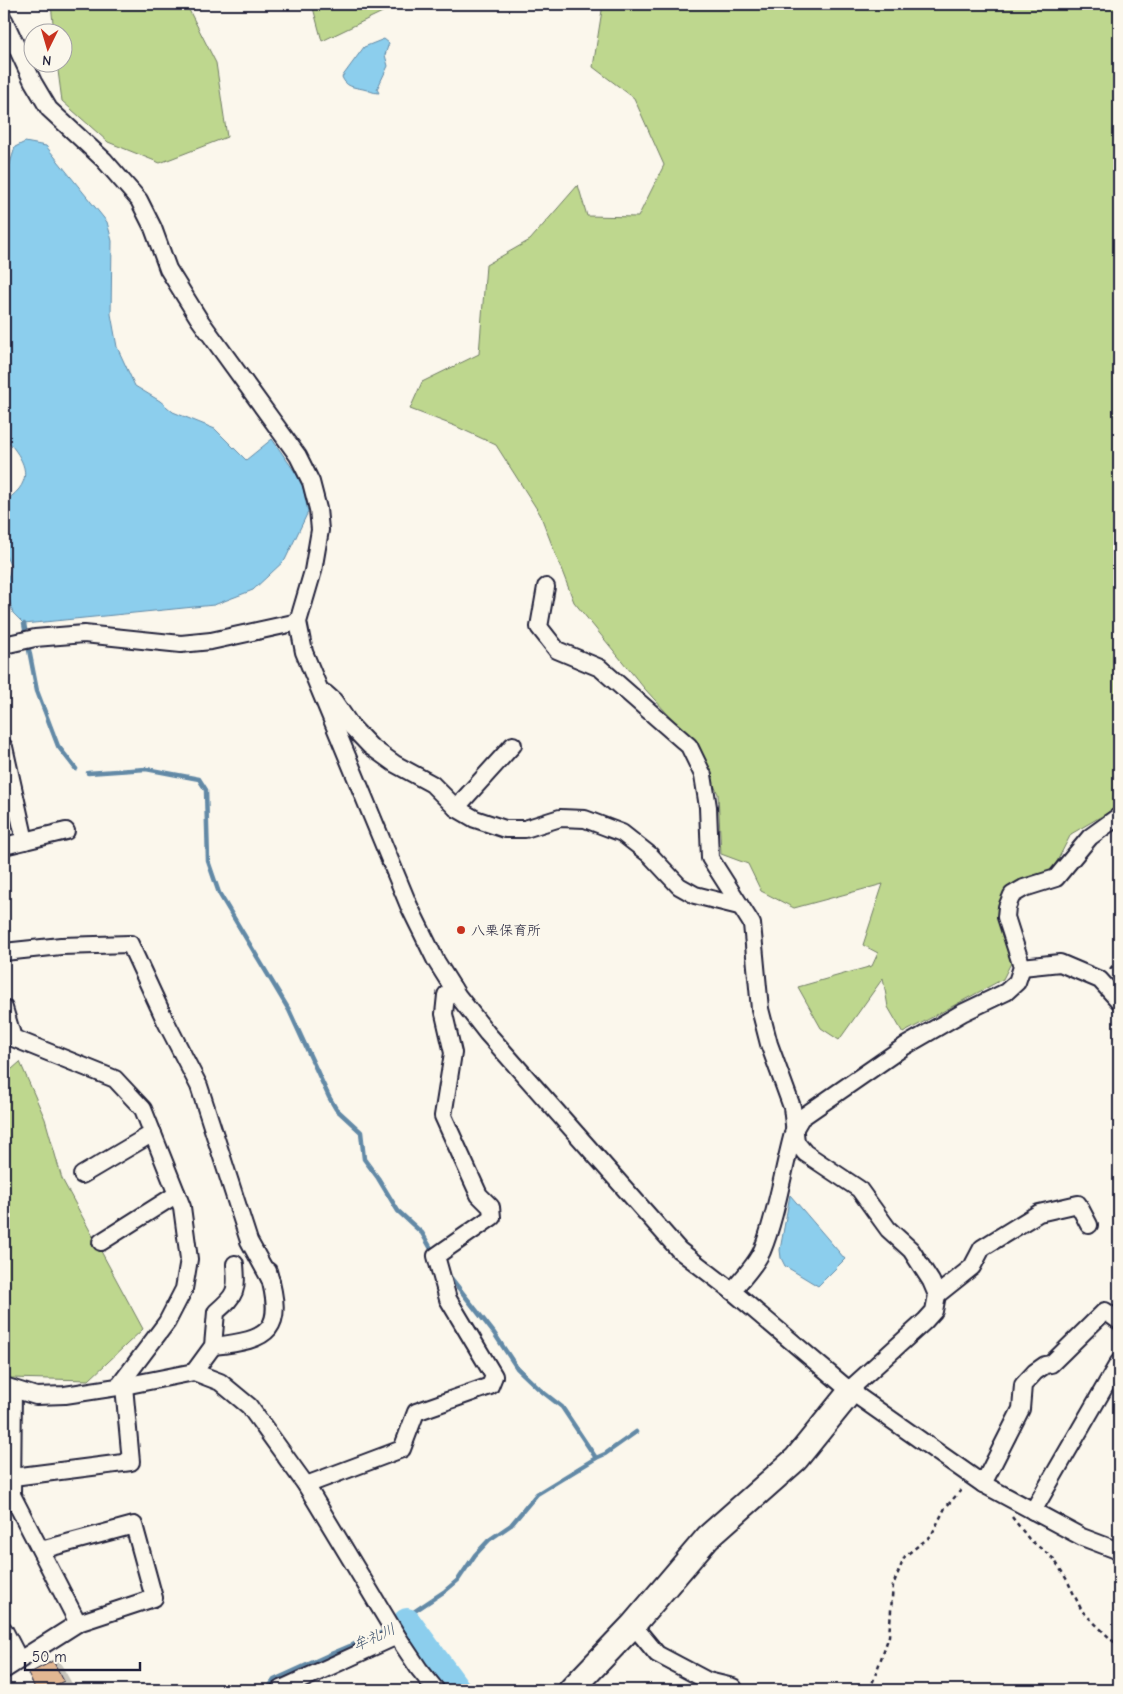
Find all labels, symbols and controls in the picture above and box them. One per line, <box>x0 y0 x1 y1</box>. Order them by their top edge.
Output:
north arrow <box>22 22 72 72</box>
text: N <box>42 52 52 69</box>
place label: 八栗保育所 <box>471 922 541 939</box>
marker: 八栗保育所 <box>455 924 467 936</box>
water label: 牟礼川 <box>350 1620 398 1654</box>
scale bar <box>25 1639 140 1671</box>
text: 50 m <box>32 1648 67 1666</box>

